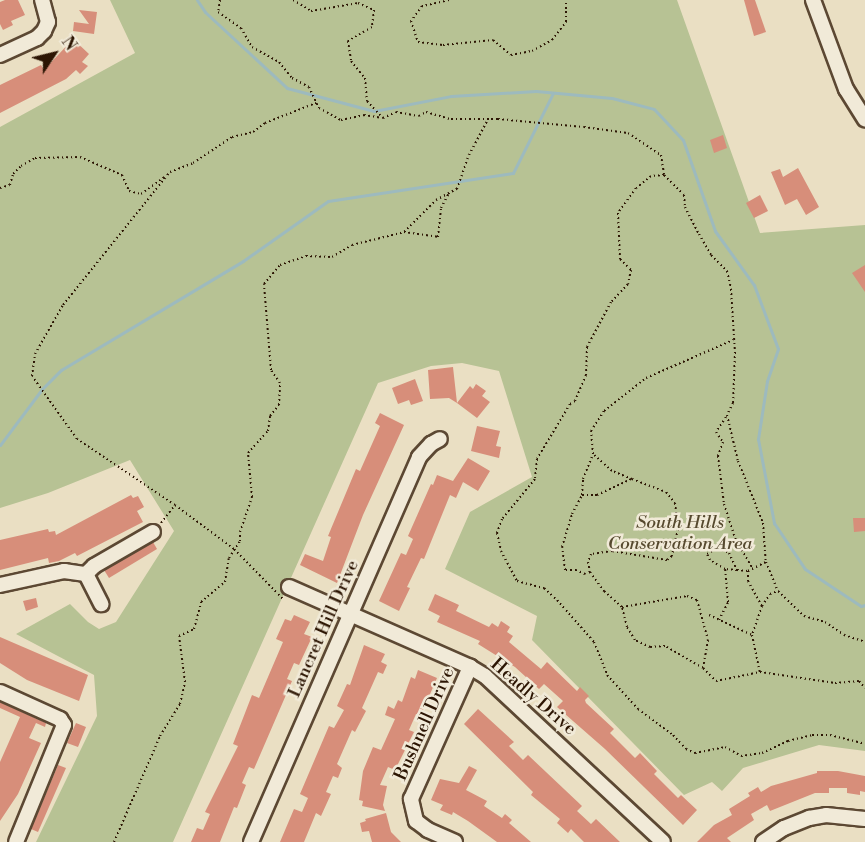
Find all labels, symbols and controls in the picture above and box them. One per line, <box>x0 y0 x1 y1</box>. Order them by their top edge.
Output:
north arrow <box>24 24 84 84</box>
text: N <box>57 33 81 55</box>
park label: South Hills Conservation Area <box>608 513 752 556</box>
street label: Lancret Hill Drive <box>284 557 364 701</box>
street label: Headly Drive <box>486 654 580 740</box>
street label: Bushnell Drive <box>390 664 460 784</box>

